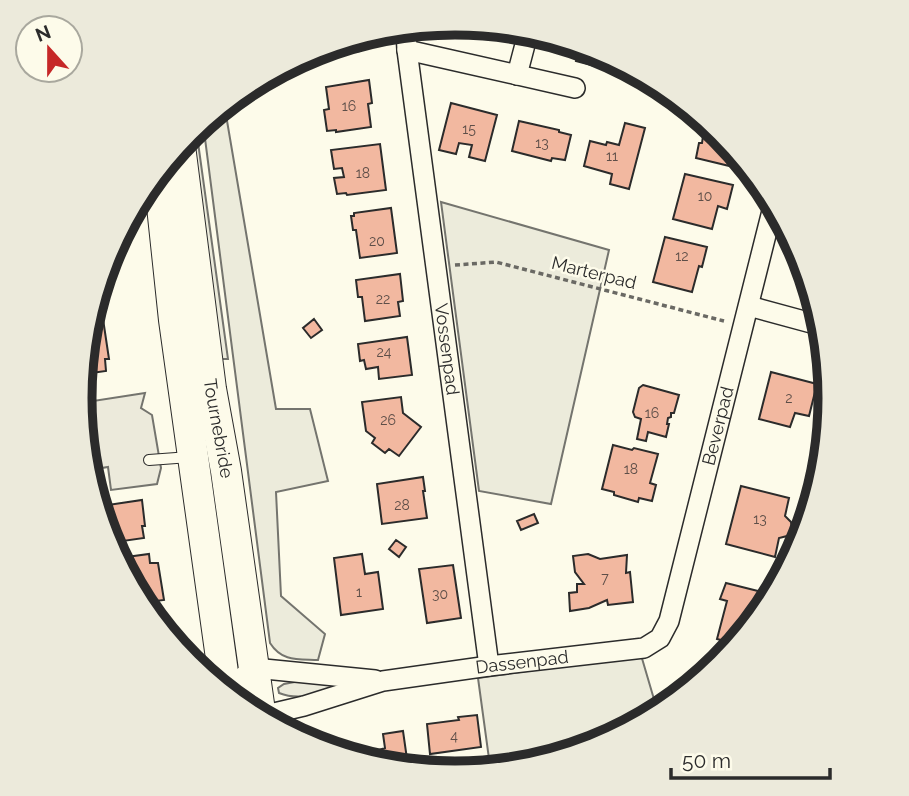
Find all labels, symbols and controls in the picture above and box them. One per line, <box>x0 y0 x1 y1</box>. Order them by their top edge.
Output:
north arrow <box>14 14 84 84</box>
text: N <box>32 20 54 46</box>
house number: 16 <box>342 98 356 114</box>
house number: 15 <box>462 121 476 137</box>
house number: 13 <box>535 135 549 151</box>
house number: 11 <box>606 148 618 164</box>
house number: 18 <box>356 165 370 181</box>
house number: 10 <box>698 188 712 204</box>
house number: 20 <box>369 233 385 249</box>
house number: 12 <box>675 248 689 264</box>
street label: Marterpad <box>550 252 639 293</box>
house number: 22 <box>376 291 390 307</box>
street label: Vossenpad <box>431 302 464 396</box>
house number: 24 <box>377 344 392 360</box>
street label: Tournebride <box>200 377 238 480</box>
street label: Beverpad <box>698 384 738 468</box>
house number: 2 <box>785 390 793 406</box>
house number: 16 <box>645 405 659 421</box>
house number: 26 <box>380 412 396 428</box>
house number: 18 <box>624 461 638 477</box>
house number: 28 <box>394 497 410 513</box>
house number: 13 <box>753 511 767 527</box>
house number: 7 <box>601 570 609 586</box>
house number: 1 <box>356 584 362 600</box>
house number: 30 <box>432 586 448 602</box>
street label: Dassenpad <box>474 646 569 678</box>
house number: 4 <box>450 728 458 744</box>
scale bar <box>671 736 830 780</box>
text: 50 m <box>682 748 731 773</box>

